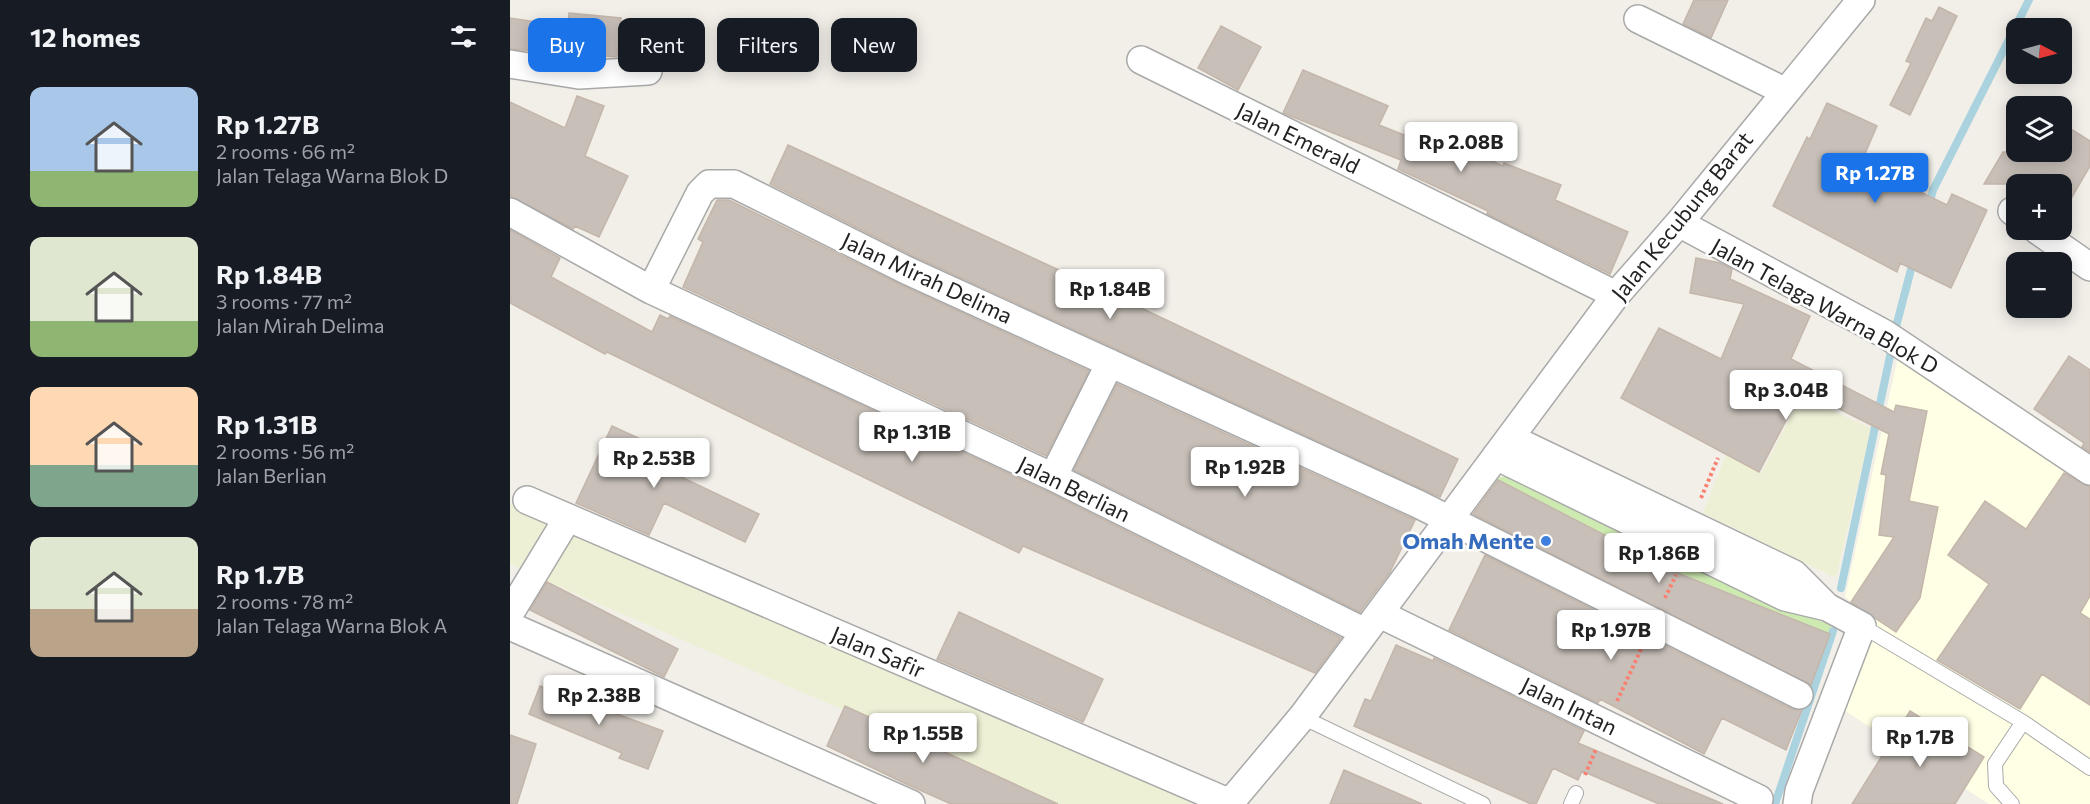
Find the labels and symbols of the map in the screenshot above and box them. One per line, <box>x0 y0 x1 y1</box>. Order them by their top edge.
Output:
north arrow <box>2006 18 2072 84</box>
street label: Jalan Emerald <box>1232 96 1364 179</box>
pin: Rp 2.08B <box>1399 122 1523 173</box>
street label: Jalan Kecubung Barat <box>1605 126 1758 306</box>
pin: Rp 1.27B <box>1813 153 1937 204</box>
street label: Jalan Mirah Delima <box>838 226 1017 329</box>
street label: Jalan Telaga Warna Blok D <box>1707 232 1944 379</box>
pin: Rp 1.84B <box>1048 269 1172 320</box>
pin: Rp 3.04B <box>1724 370 1848 421</box>
pin: Rp 1.31B <box>850 412 974 463</box>
pin: Rp 2.53B <box>592 438 716 489</box>
pin: Rp 1.92B <box>1183 447 1307 498</box>
street label: Jalan Berlian <box>1014 450 1135 527</box>
place label: Omah Mente <box>1402 527 1534 554</box>
pin: Rp 1.86B <box>1597 533 1721 584</box>
marker: Omah Mente <box>1539 534 1553 548</box>
pin: Rp 1.97B <box>1549 610 1673 661</box>
street label: Jalan Safir <box>827 620 929 683</box>
street label: Jalan Intan <box>1517 671 1622 740</box>
pin: Rp 2.38B <box>537 675 661 726</box>
pin: Rp 1.55B <box>861 713 985 764</box>
pin: Rp 1.7B <box>1865 717 1975 768</box>

